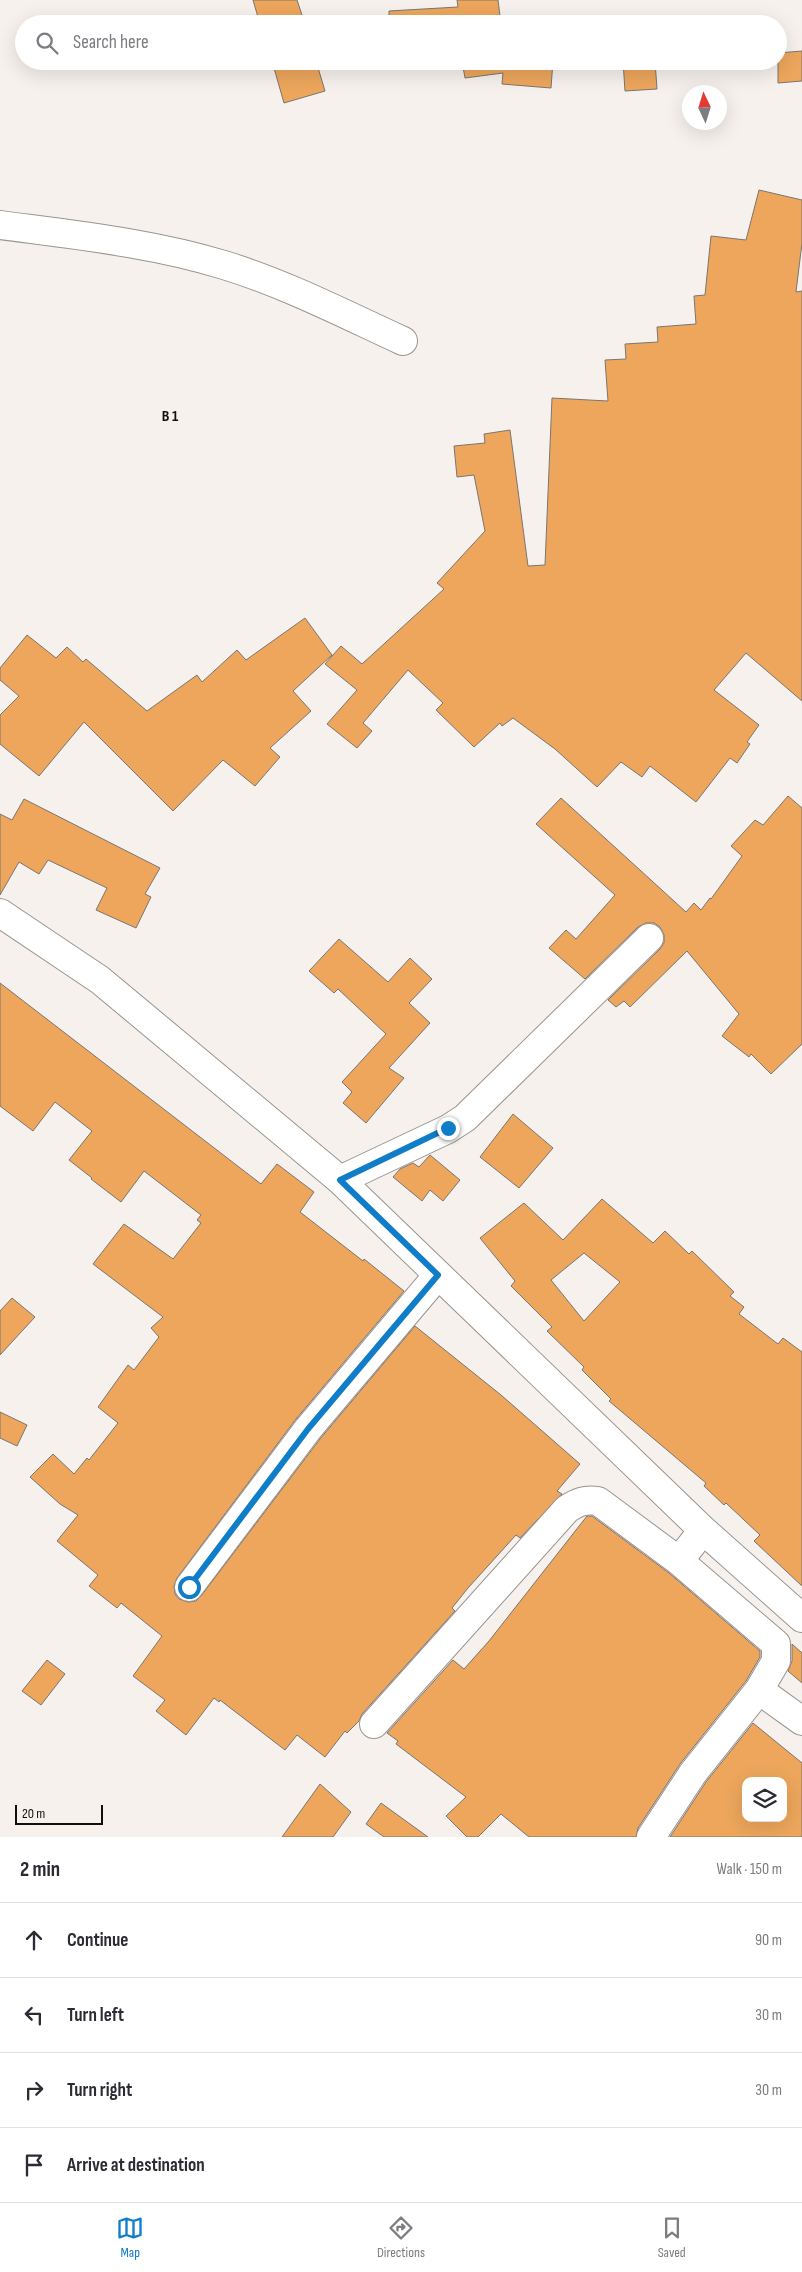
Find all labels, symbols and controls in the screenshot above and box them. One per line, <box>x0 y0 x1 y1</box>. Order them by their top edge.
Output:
search box <box>15 15 787 70</box>
icon: search <box>33 29 61 57</box>
text: Search here <box>73 31 149 54</box>
north arrow <box>682 85 727 130</box>
district label: B 1 <box>162 407 179 426</box>
route end <box>437 1117 460 1140</box>
route start <box>178 1576 201 1599</box>
map controls <box>742 1777 787 1822</box>
button: layers <box>742 1777 787 1822</box>
scale bar <box>15 1802 102 1825</box>
text: 20 m <box>22 1805 45 1822</box>
text: 2 min <box>20 1857 60 1882</box>
text: Walk · 150 m <box>717 1860 782 1879</box>
icon: ahead <box>20 1926 48 1954</box>
text: Continue <box>67 1929 128 1952</box>
text: 90 m <box>755 1931 782 1950</box>
icon: left <box>20 2001 48 2029</box>
text: Turn left <box>67 2004 124 2027</box>
text: 30 m <box>755 2006 782 2025</box>
icon: right <box>20 2076 48 2104</box>
text: Turn right <box>67 2079 132 2102</box>
text: 30 m <box>755 2081 782 2100</box>
icon: arrive <box>20 2151 48 2179</box>
text: Arrive at destination <box>67 2154 205 2177</box>
tab: Map <box>116 2214 144 2261</box>
tab: Directions <box>377 2214 425 2261</box>
tab: Saved <box>658 2214 686 2261</box>

